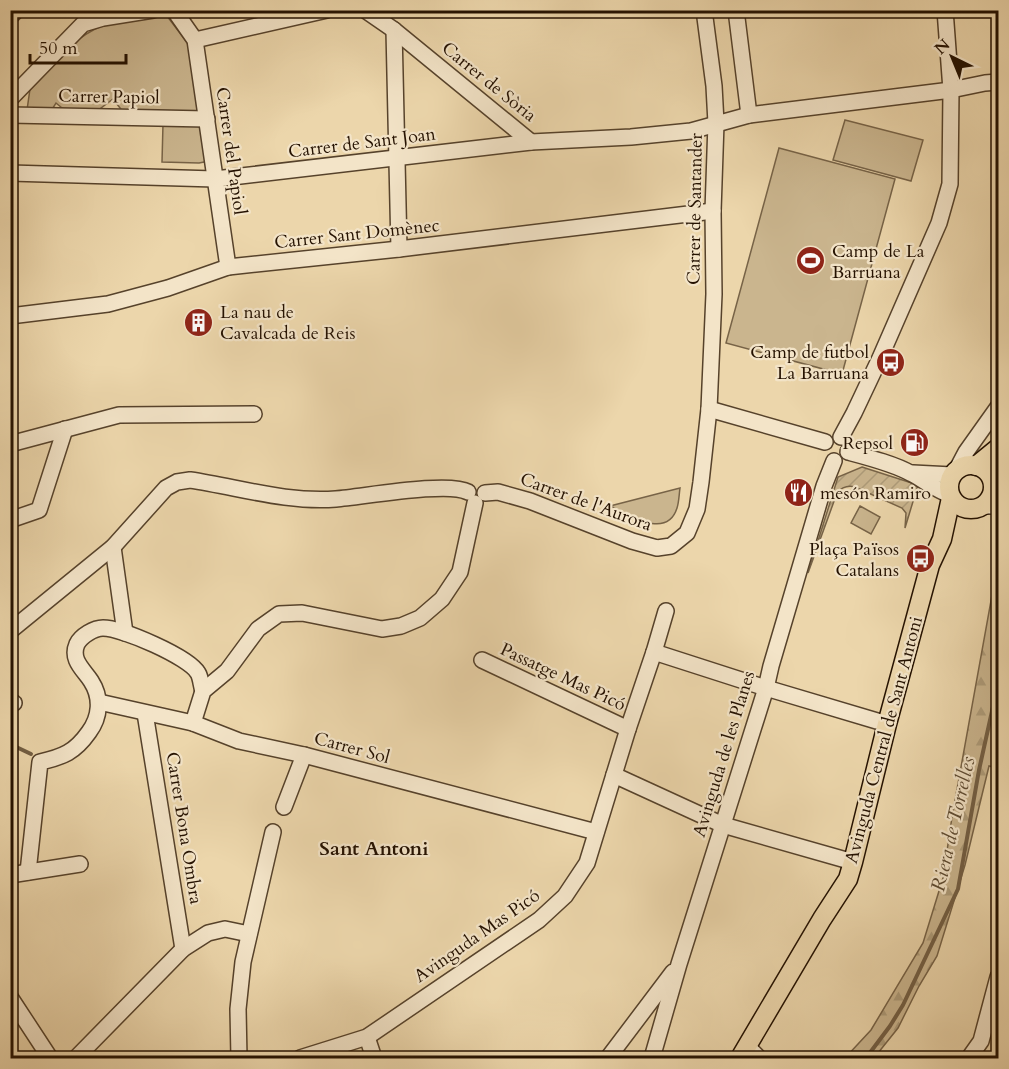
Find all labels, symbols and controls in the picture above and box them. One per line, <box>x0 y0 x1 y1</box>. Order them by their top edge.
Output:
scale bar <box>30 27 126 65</box>
north arrow <box>922 27 982 87</box>
text: N <box>930 34 955 60</box>
text: 50 m <box>39 36 78 61</box>
street label: Carrer de Sòria <box>436 36 542 128</box>
street label: Carrer Papiol <box>58 84 160 110</box>
street label: Carrer del Papiol <box>210 85 252 217</box>
street label: Carrer de Sant Joan <box>287 121 438 164</box>
street label: Carrer de Santander <box>681 132 709 285</box>
street label: Carrer Sant Domènec <box>273 213 441 255</box>
place label: Camp de La Barruana <box>832 239 925 285</box>
sports icon: Camp de La Barruana <box>795 245 827 277</box>
place label: La nau de Cavalcada de Reis <box>220 300 356 346</box>
building icon: La nau de Cavalcada de Reis <box>183 306 215 338</box>
place label: Camp de futbol La Barruana <box>750 340 869 386</box>
bus stop icon: Camp de futbol La Barruana <box>874 346 906 378</box>
fuel station icon: Repsol <box>898 427 930 459</box>
place label: Repsol <box>842 431 893 456</box>
street label: Carrer de l'Aurora <box>516 467 656 538</box>
restaurant icon: mesón Ramiro <box>783 477 815 509</box>
place label: mesón Ramiro <box>820 481 931 506</box>
place label: Plaça Països Catalans <box>809 537 899 583</box>
bus stop icon: Plaça Països Catalans <box>904 543 936 575</box>
street label: Avinguda Central de Sant Antoni <box>839 614 929 866</box>
street label: Passatge Mas Picó <box>496 637 630 717</box>
street label: Avinguda de les Planes <box>687 668 761 840</box>
street label: Carrer Sol <box>311 726 393 770</box>
street label: Carrer Bona Ombra <box>160 750 208 906</box>
water label: Riera de Torrelles <box>924 754 982 894</box>
district label: Sant Antoni <box>319 835 429 862</box>
street label: Avinguda Mas Picó <box>409 883 545 989</box>

